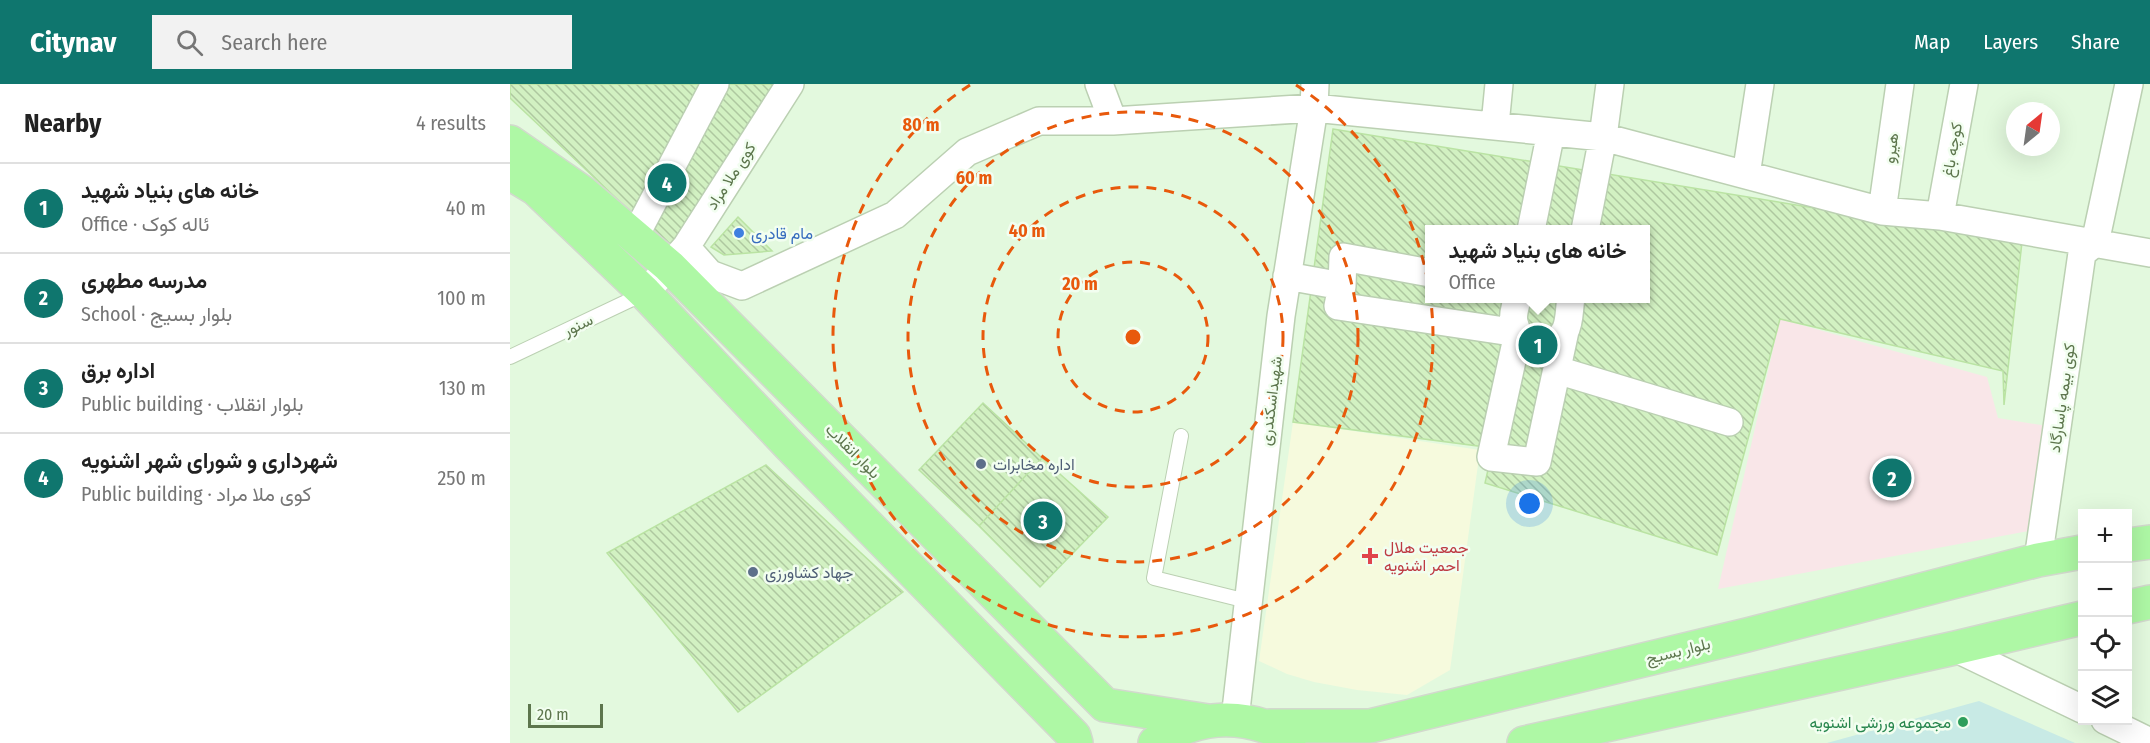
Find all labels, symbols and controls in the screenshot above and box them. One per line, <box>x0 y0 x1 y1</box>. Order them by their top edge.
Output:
search box <box>152 15 572 69</box>
text: Citynav <box>30 26 116 59</box>
icon: search <box>173 26 206 59</box>
text: Search here <box>221 29 327 56</box>
text: Map <box>1914 29 1950 55</box>
text: Layers <box>1983 29 2038 55</box>
text: Share <box>2071 29 2120 55</box>
north arrow <box>2006 102 2060 156</box>
text: Nearby <box>24 108 101 139</box>
text: 4 results <box>416 111 486 135</box>
text: 80 m <box>903 114 939 136</box>
street label: کوچه باغ <box>1938 121 1968 179</box>
street label: هیرو <box>1879 132 1904 165</box>
street label: کوی ملا مراد <box>702 139 761 214</box>
pin: 4 <box>648 160 686 206</box>
text: 60 m <box>956 167 992 189</box>
text: خانه های بنیاد شهید <box>81 177 259 204</box>
text: 1 <box>39 196 48 220</box>
text: 40 m <box>446 196 486 220</box>
text: Office · ئاله کوک <box>81 212 209 236</box>
text: 40 m <box>1009 220 1045 242</box>
place label: مام قادری <box>751 224 813 244</box>
popup <box>1425 225 1650 303</box>
marker: مام قادری <box>732 226 746 240</box>
text: خانه های بنیاد شهید <box>1449 237 1626 264</box>
text: مدرسه مطهری <box>81 267 207 294</box>
text: Office <box>1449 270 1496 294</box>
text: 20 m <box>1061 273 1098 295</box>
text: 2 <box>39 286 48 310</box>
text: 100 m <box>437 286 486 310</box>
text: School · بلوار بسیج <box>81 302 232 326</box>
street label: سنور <box>559 310 596 341</box>
pin: 1 <box>1518 322 1558 368</box>
centre of rings <box>1123 327 1143 347</box>
street label: کوی بیمه پاسارگاد <box>2045 342 2081 454</box>
street label: شهیداسکندری <box>1256 355 1287 447</box>
text: اداره برق <box>81 357 155 384</box>
text: 3 <box>39 376 48 400</box>
text: 130 m <box>439 376 486 400</box>
text: Public building · بلوار انقلاب <box>81 392 304 416</box>
street label: بلوار انقلاب <box>821 420 884 483</box>
text: شهرداری و شورای شهر اشنویه <box>81 447 338 474</box>
place label: اداره مخابرات <box>993 455 1075 475</box>
pin: 2 <box>1872 456 1912 500</box>
marker: اداره مخابرات <box>974 457 988 471</box>
text: 4 <box>38 466 49 490</box>
text: 250 m <box>438 466 486 490</box>
text: Public building · کوی ملا مراد <box>81 482 312 506</box>
your location <box>1515 489 1544 518</box>
pin: 3 <box>1024 498 1062 544</box>
map controls <box>2078 509 2132 725</box>
button: + <box>2078 509 2132 563</box>
place label: جمعیت هلال احمر اشنویه <box>1384 538 1469 576</box>
marker: جمعیت هلال احمر اشنویه <box>1361 547 1379 565</box>
place label: جهاد کشاورزی <box>765 563 853 583</box>
button: − <box>2078 563 2132 617</box>
marker: جهاد کشاورزی <box>746 565 760 579</box>
button: locate <box>2078 617 2132 671</box>
street label: بلوار بسیج <box>1644 634 1713 670</box>
button: layers <box>2078 671 2132 725</box>
scale bar <box>528 701 603 728</box>
text: 20 m <box>537 705 568 724</box>
place label: مجموعه ورزشی اشنویه <box>1809 713 1951 733</box>
marker: مجموعه ورزشی اشنویه <box>1956 715 1970 729</box>

